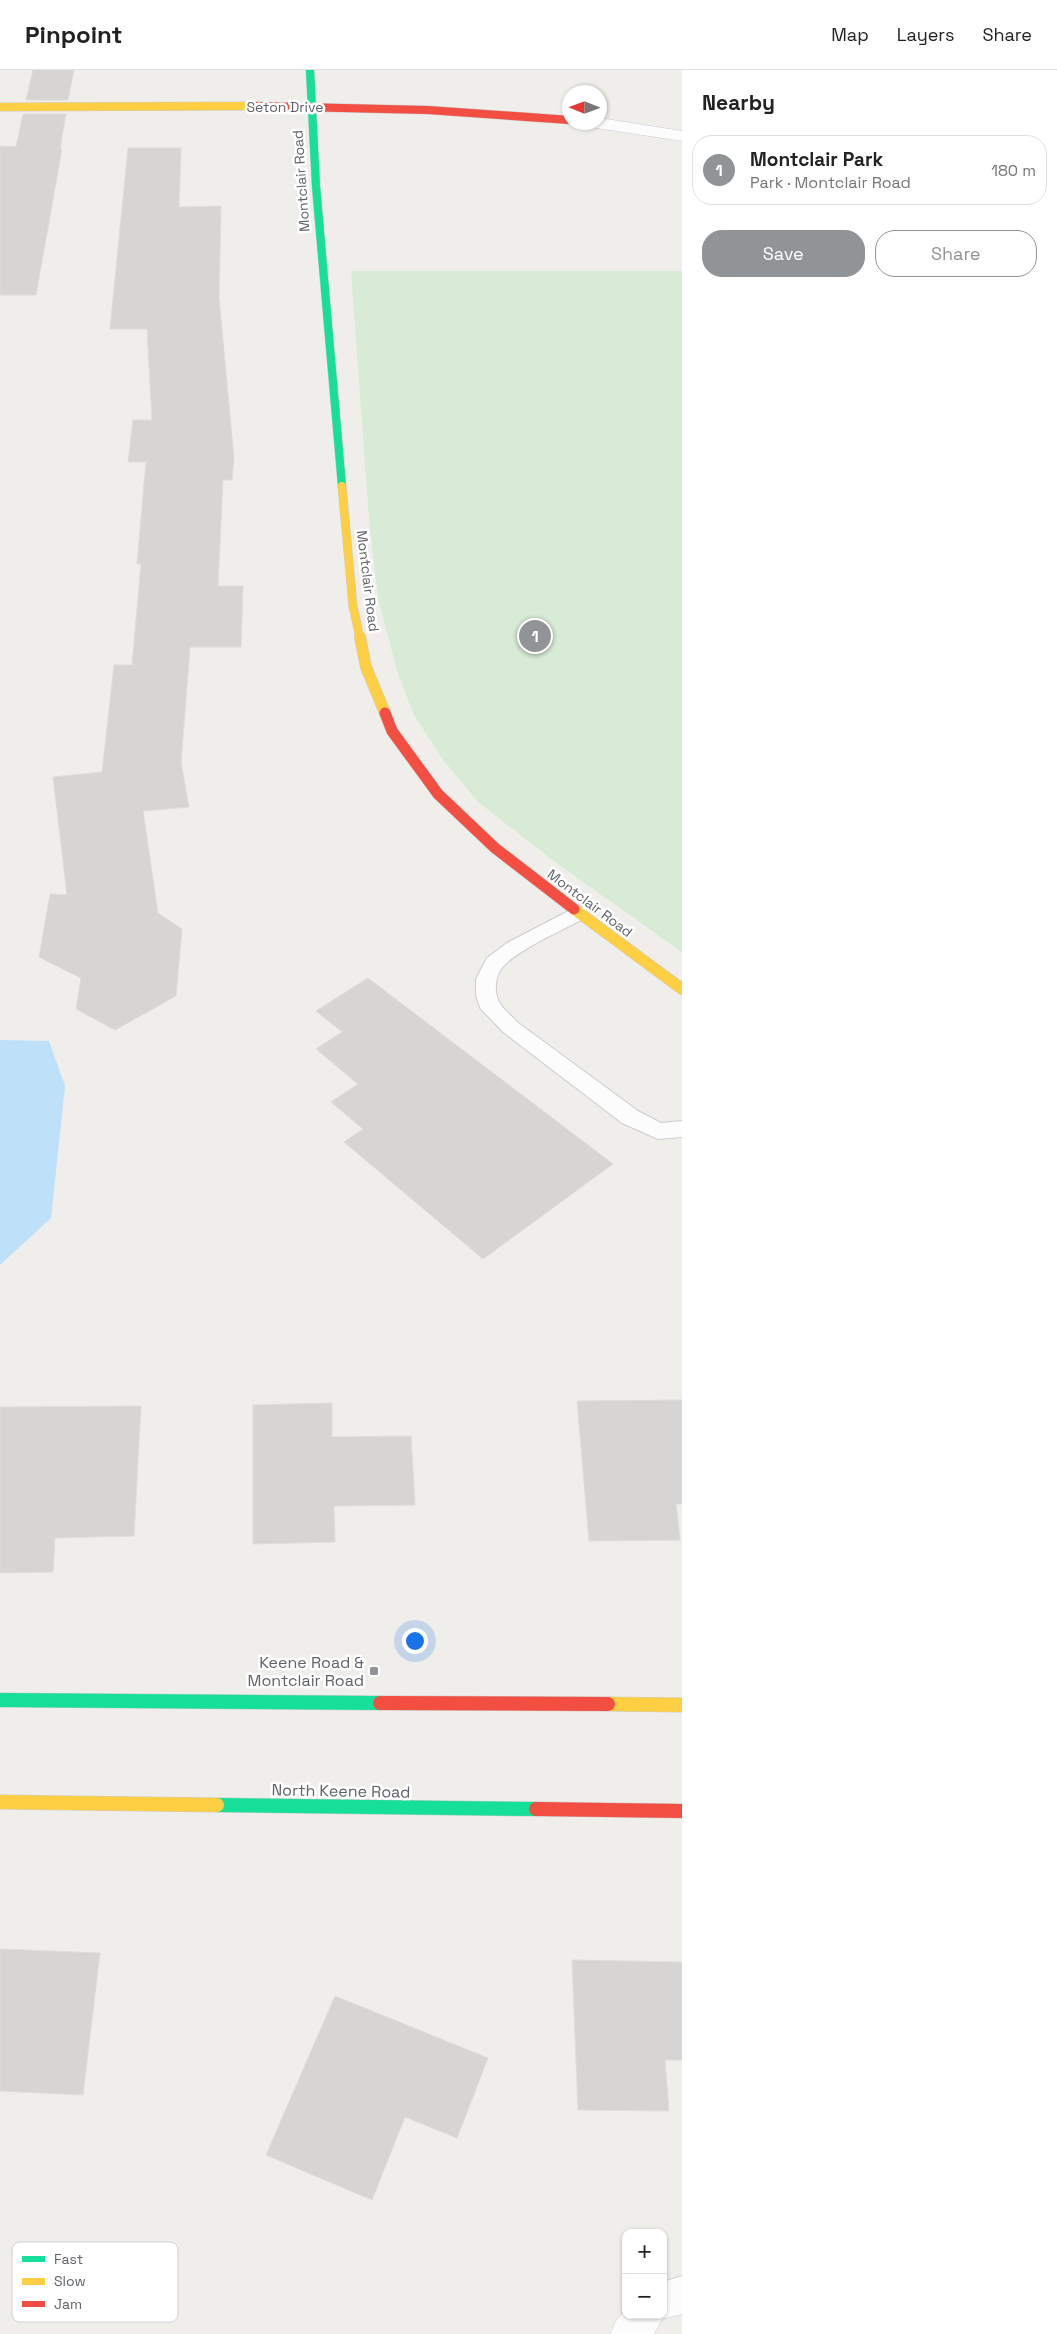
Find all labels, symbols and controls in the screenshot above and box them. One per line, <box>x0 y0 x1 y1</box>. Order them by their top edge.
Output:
text: Pinpoint <box>25 19 122 50</box>
text: Map <box>831 23 869 46</box>
text: Layers <box>897 23 954 46</box>
text: Share <box>982 23 1032 46</box>
north arrow <box>562 85 607 130</box>
text: Nearby <box>702 89 775 116</box>
street label: Seton Drive <box>246 98 324 116</box>
street label: Montclair Road <box>288 130 314 232</box>
text: Montclair Park <box>750 147 883 172</box>
text: 1 <box>715 160 723 181</box>
text: 180 m <box>991 160 1036 181</box>
text: Park · Montclair Road <box>750 172 911 193</box>
button: Save <box>702 230 865 277</box>
button: Share <box>875 230 1037 277</box>
street label: Montclair Road <box>353 529 383 633</box>
pin: 1 <box>519 617 551 655</box>
street label: Montclair Road <box>544 865 636 941</box>
your location <box>402 1628 428 1654</box>
place label: Keene Road & Montclair Road <box>248 1652 364 1691</box>
marker: Keene Road & Montclair Road <box>368 1665 380 1677</box>
street label: North Keene Road <box>271 1779 411 1803</box>
map controls <box>622 2229 667 2319</box>
button: + <box>622 2229 667 2274</box>
legend <box>12 2242 178 2322</box>
text: Fast <box>54 2250 83 2268</box>
text: Slow <box>54 2272 86 2290</box>
button: − <box>622 2274 667 2319</box>
text: Jam <box>54 2295 82 2313</box>

